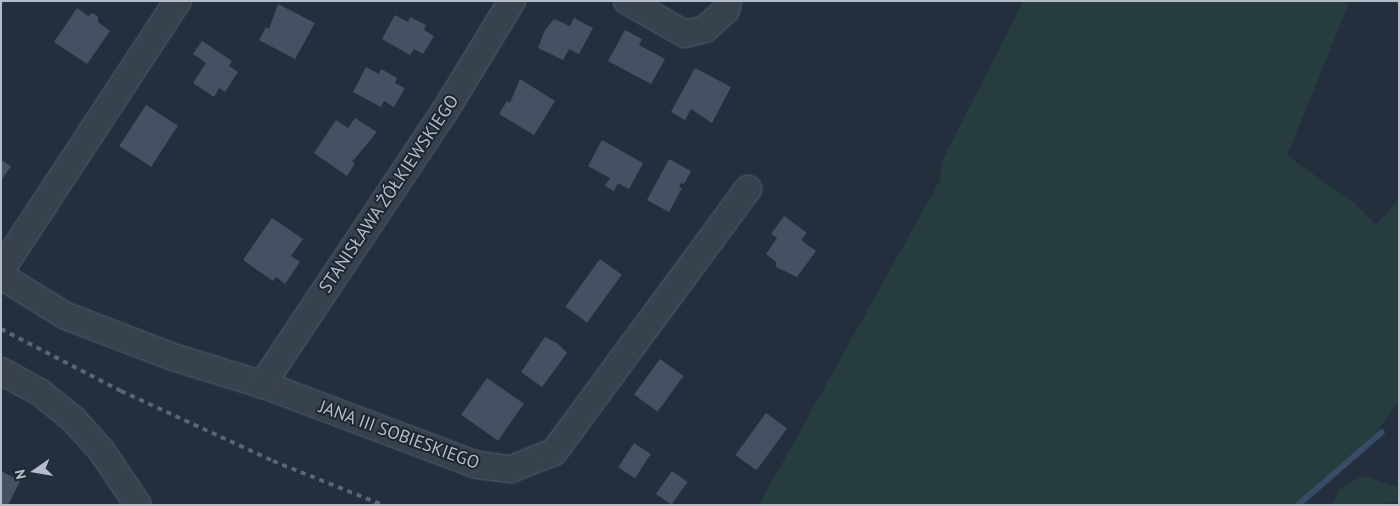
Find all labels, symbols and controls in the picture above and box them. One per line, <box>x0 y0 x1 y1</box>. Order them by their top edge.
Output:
street label: STANISŁAWA ŻÓŁKIEWSKIEGO <box>314 90 464 298</box>
street label: JANA III SOBIESKIEGO <box>316 396 482 474</box>
north arrow <box>10 446 60 496</box>
text: N <box>11 468 30 481</box>

